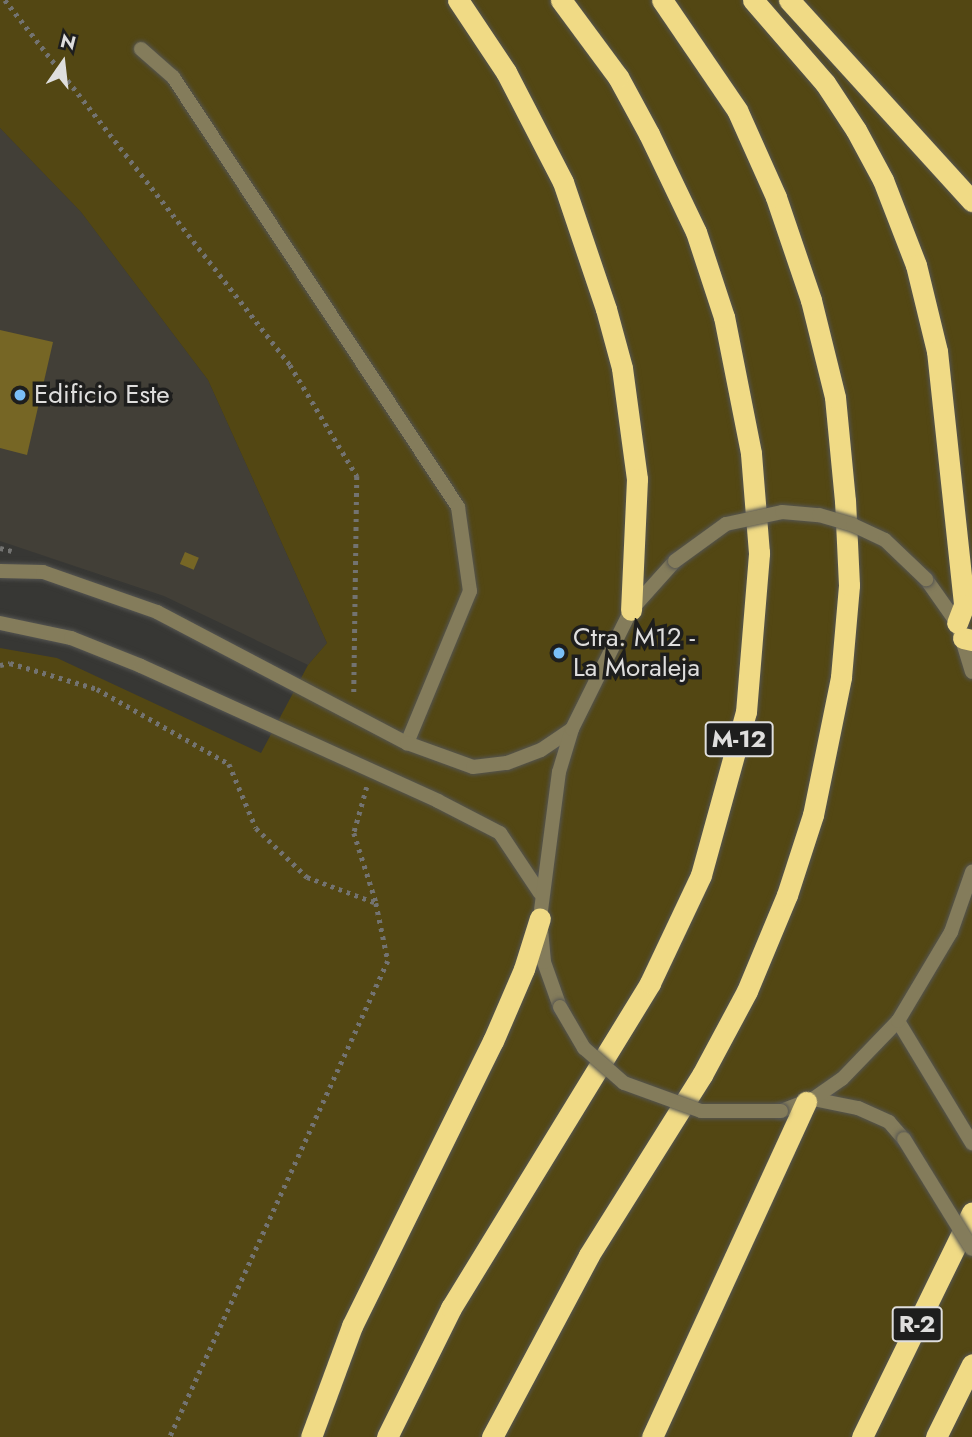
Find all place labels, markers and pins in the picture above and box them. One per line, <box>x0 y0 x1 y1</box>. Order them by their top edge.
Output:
place label: Edificio Este <box>34 379 170 411</box>
marker: Edificio Este <box>12 387 28 403</box>
place label: Ctra. M12 - La Moraleja <box>573 622 700 684</box>
marker: Ctra. M12 - La Moraleja <box>551 645 567 661</box>

